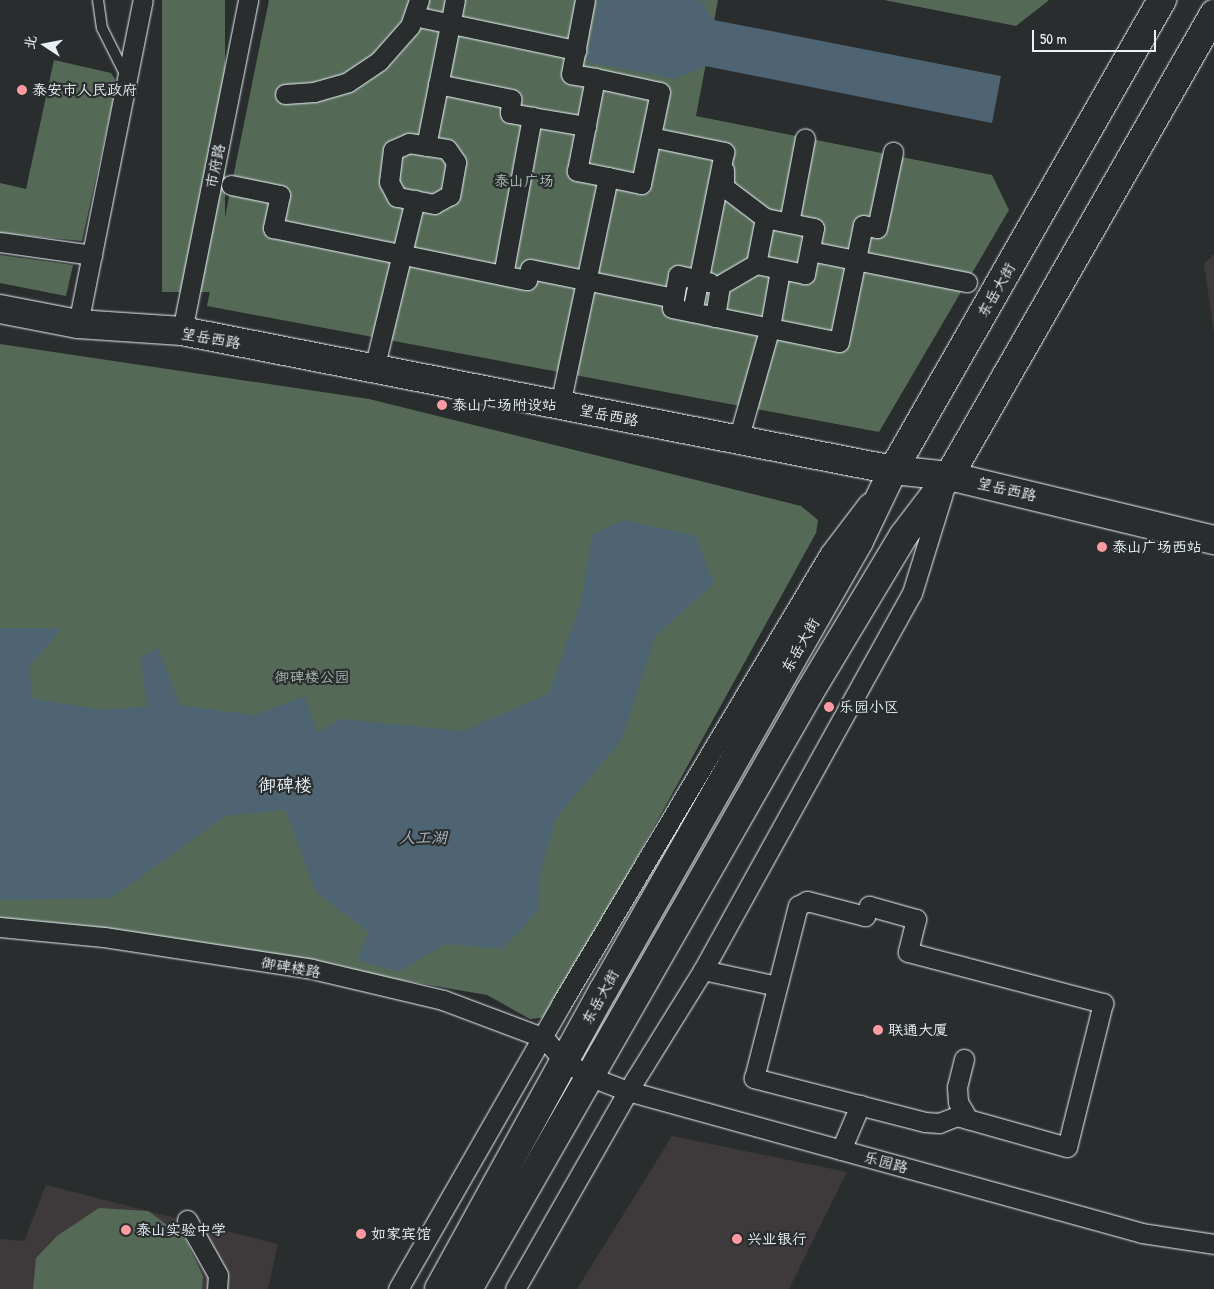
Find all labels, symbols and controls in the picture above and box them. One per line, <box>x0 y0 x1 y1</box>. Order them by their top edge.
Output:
north arrow <box>20 20 70 70</box>
scale bar <box>1034 20 1158 52</box>
text: 50 m <box>1040 28 1067 49</box>
text: 北 <box>19 33 40 51</box>
place label: 泰安市人民政府 <box>32 81 137 99</box>
marker: 泰安市人民政府 <box>16 84 28 96</box>
street label: 市府路 <box>202 142 228 190</box>
park label: 泰山广场 <box>494 172 554 190</box>
street label: 东岳大街 <box>973 260 1019 320</box>
street label: 望岳西路 <box>180 324 242 352</box>
place label: 泰山广场附设站 <box>452 396 557 414</box>
marker: 泰山广场附设站 <box>436 399 448 411</box>
street label: 望岳西路 <box>578 400 640 430</box>
street label: 望岳西路 <box>976 473 1038 505</box>
place label: 泰山广场西站 <box>1112 538 1202 556</box>
marker: 泰山广场西站 <box>1096 541 1108 553</box>
street label: 东岳大街 <box>777 615 823 675</box>
park label: 御碑楼公园 <box>275 668 349 686</box>
place label: 乐园小区 <box>839 698 899 716</box>
marker: 乐园小区 <box>823 701 835 713</box>
district label: 御碑楼 <box>258 774 312 796</box>
water label: 人工湖 <box>399 827 447 847</box>
street label: 御碑楼路 <box>260 953 322 981</box>
street label: 东岳大街 <box>578 966 622 1028</box>
place label: 联通大厦 <box>888 1021 948 1039</box>
marker: 联通大厦 <box>872 1024 884 1036</box>
street label: 乐园路 <box>862 1147 910 1177</box>
place label: 泰山实验中学 <box>136 1221 226 1239</box>
marker: 泰山实验中学 <box>120 1224 132 1236</box>
place label: 如家宾馆 <box>371 1225 431 1243</box>
marker: 如家宾馆 <box>355 1228 367 1240</box>
place label: 兴业银行 <box>747 1230 807 1248</box>
marker: 兴业银行 <box>731 1233 743 1245</box>

